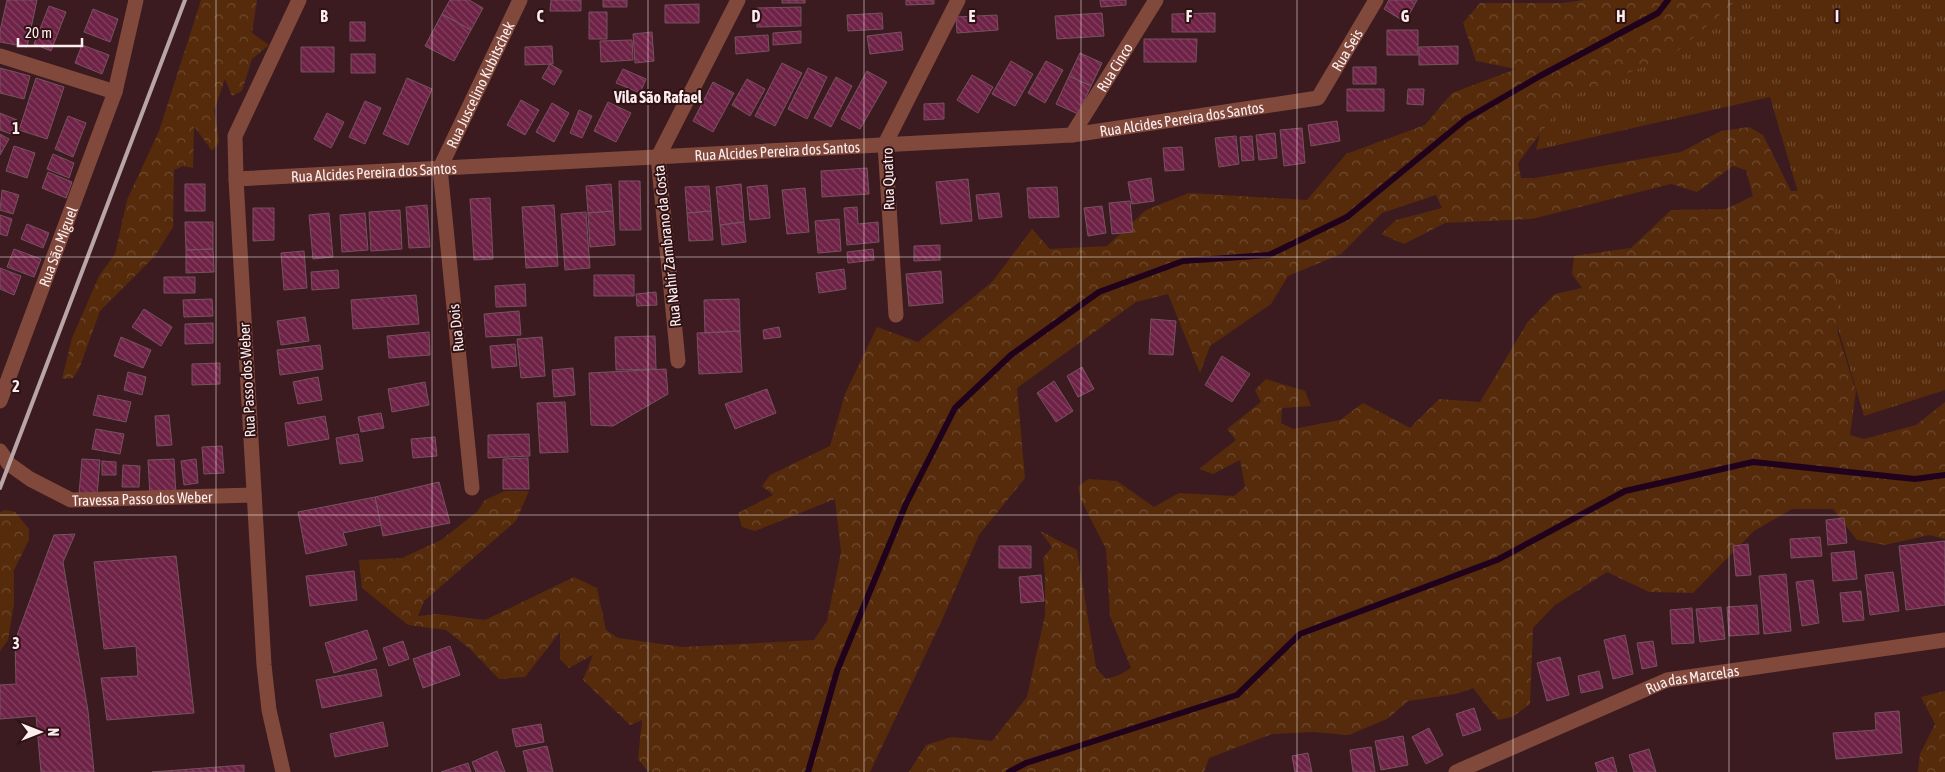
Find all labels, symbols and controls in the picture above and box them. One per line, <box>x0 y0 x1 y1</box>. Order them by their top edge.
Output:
text: B <box>320 7 328 25</box>
text: C <box>536 7 544 25</box>
text: D <box>752 7 761 25</box>
text: E <box>969 7 976 25</box>
text: F <box>1186 7 1193 25</box>
text: G <box>1401 7 1410 25</box>
text: H <box>1616 7 1626 25</box>
text: I <box>1835 7 1839 25</box>
scale bar <box>18 15 81 47</box>
street label: Rua Juscelino Kubitschek <box>442 18 517 151</box>
text: 20 m <box>25 24 52 41</box>
street label: Rua Seis <box>1328 26 1366 74</box>
street label: Rua Cinco <box>1093 40 1136 94</box>
district label: Vila São Rafael <box>613 88 703 106</box>
street label: Rua Alcides Pereira dos Santos <box>1098 98 1265 139</box>
text: 1 <box>12 119 20 137</box>
street label: Rua Alcides Pereira dos Santos <box>694 138 861 163</box>
street label: Rua Quatro <box>878 147 898 211</box>
street label: Rua Alcides Pereira dos Santos <box>291 159 457 185</box>
street label: Rua Nahir Zambrano da Costa <box>650 164 684 328</box>
street label: Rua São Miguel <box>35 204 80 289</box>
street label: Rua Dois <box>445 303 467 353</box>
street label: Rua Passo dos Weber <box>235 322 258 438</box>
text: 2 <box>12 377 20 395</box>
street label: Travessa Passo dos Weber <box>72 488 213 508</box>
text: 3 <box>12 634 20 652</box>
street label: Rua das Marcelas <box>1643 661 1740 697</box>
north arrow <box>15 707 65 757</box>
text: N <box>45 728 61 736</box>

